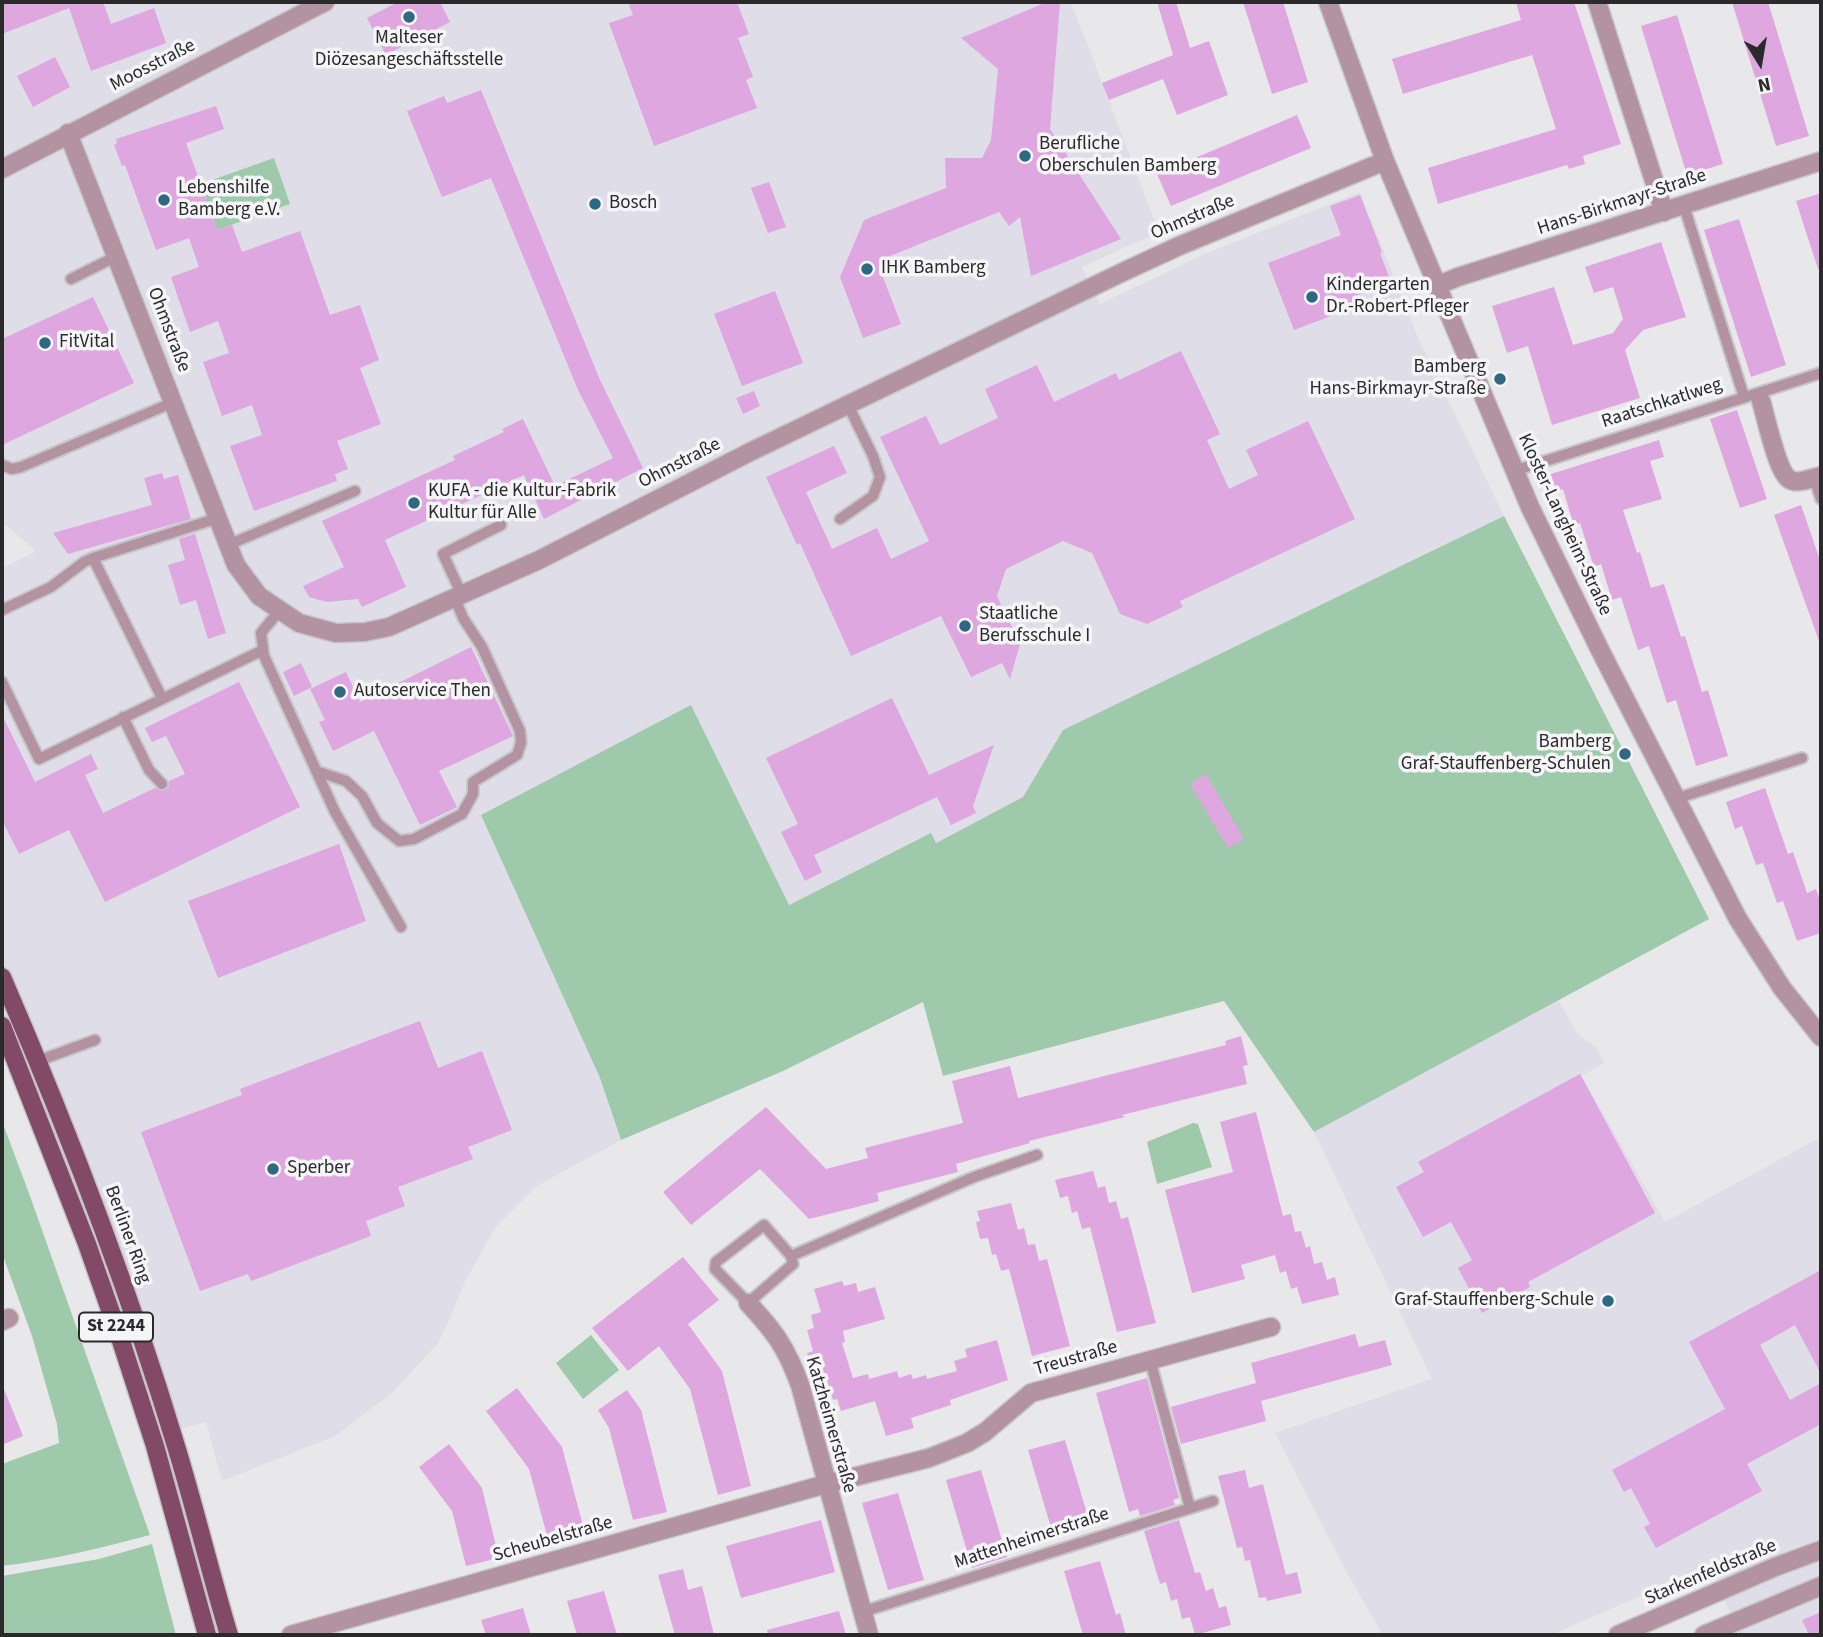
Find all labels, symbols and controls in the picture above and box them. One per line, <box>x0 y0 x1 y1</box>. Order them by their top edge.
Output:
marker: Malteser Diözesangeschäftsstelle <box>401 9 417 25</box>
place label: Malteser Diözesangeschäftsstelle <box>315 28 503 72</box>
north arrow <box>1725 28 1795 98</box>
street label: Moosstraße <box>107 35 199 97</box>
text: N <box>1755 70 1773 99</box>
place label: Berufliche Oberschulen Bamberg <box>1039 134 1216 178</box>
marker: Berufliche Oberschulen Bamberg <box>1017 148 1033 164</box>
street label: Hans-Birkmayr-Straße <box>1535 165 1709 241</box>
place label: Lebenshilfe Bamberg e.V. <box>178 178 280 222</box>
street label: Ohmstraße <box>1148 190 1238 246</box>
marker: Lebenshilfe Bamberg e.V. <box>156 192 172 208</box>
place label: Bosch <box>609 193 657 215</box>
marker: Bosch <box>587 196 603 212</box>
place label: IHK Bamberg <box>881 258 986 280</box>
marker: IHK Bamberg <box>859 261 875 277</box>
place label: Kindergarten Dr.-Robert-Pfleger <box>1326 275 1469 319</box>
street label: Ohmstraße <box>141 284 195 376</box>
marker: Kindergarten Dr.-Robert-Pfleger <box>1304 289 1320 305</box>
place label: FitVital <box>59 332 114 354</box>
marker: FitVital <box>37 335 53 351</box>
place label: Bamberg Hans-Birkmayr-Straße <box>1310 357 1486 401</box>
marker: Bamberg Hans-Birkmayr-Straße <box>1492 371 1508 387</box>
street label: Raatschkatlweg <box>1599 374 1725 434</box>
street label: Kloster-Langheim-Straße <box>1512 430 1616 620</box>
street label: Ohmstraße <box>635 434 725 494</box>
place label: KUFA - die Kultur-Fabrik Kultur für Alle <box>428 481 616 525</box>
marker: KUFA - die Kultur-Fabrik Kultur für Alle <box>406 495 422 511</box>
place label: Staatliche Berufsschule I <box>979 604 1090 648</box>
marker: Staatliche Berufsschule I <box>957 618 973 634</box>
place label: Autoservice Then <box>354 681 491 703</box>
marker: Autoservice Then <box>332 684 348 700</box>
place label: Bamberg Graf-Stauffenberg-Schulen <box>1401 732 1611 776</box>
marker: Bamberg Graf-Stauffenberg-Schulen <box>1617 746 1633 762</box>
place label: Sperber <box>287 1158 350 1180</box>
marker: Sperber <box>265 1161 281 1177</box>
street label: Berliner Ring <box>99 1183 155 1287</box>
place label: Graf-Stauffenberg-Schule <box>1394 1290 1594 1312</box>
marker: Graf-Stauffenberg-Schule <box>1600 1293 1616 1309</box>
road number: St 2244 <box>79 1312 153 1342</box>
street label: Treustraße <box>1032 1336 1120 1382</box>
street label: Katzheimerstraße <box>800 1354 860 1496</box>
street label: Mattenheimerstraße <box>952 1503 1112 1575</box>
street label: Scheubelstraße <box>490 1512 616 1568</box>
street label: Starkenfeldstraße <box>1642 1535 1780 1611</box>

